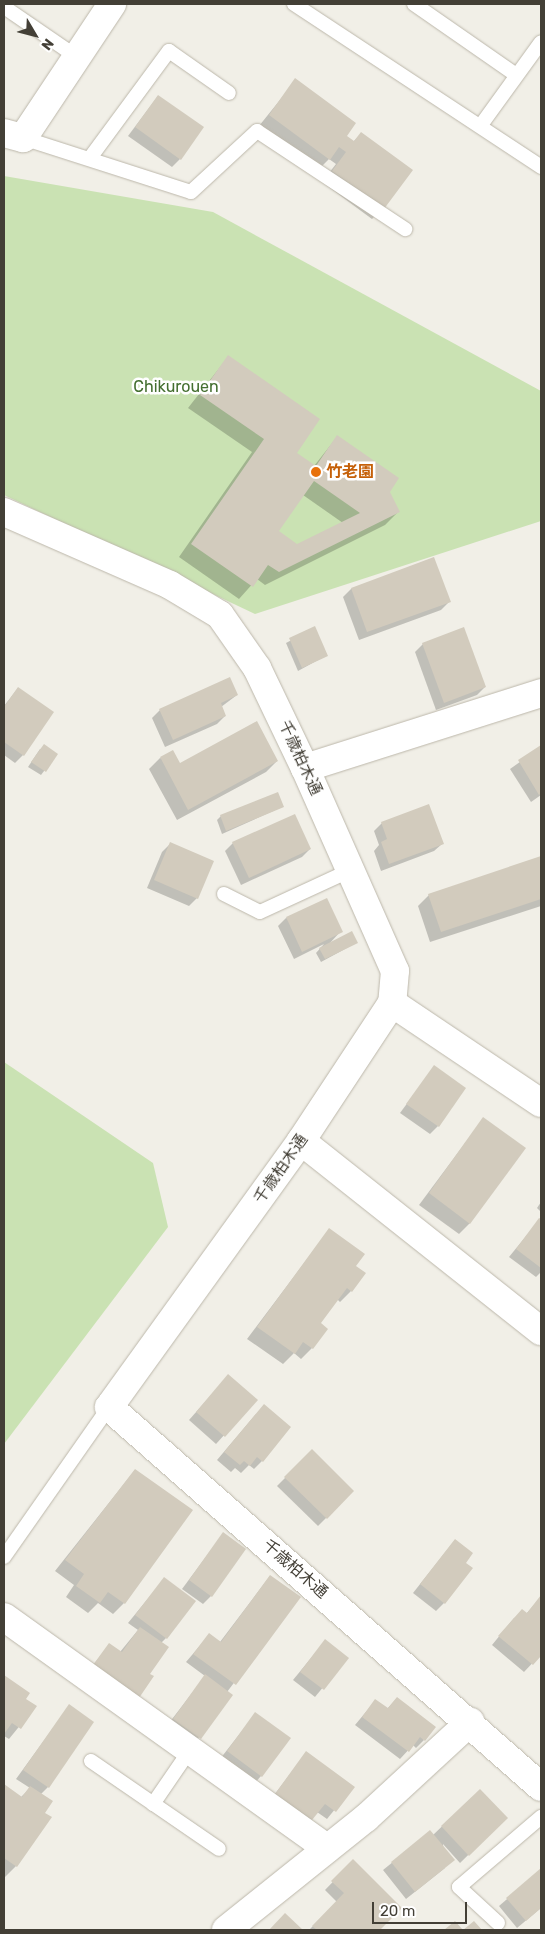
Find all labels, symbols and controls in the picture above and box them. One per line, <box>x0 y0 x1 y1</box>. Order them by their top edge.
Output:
north arrow <box>10 10 60 60</box>
text: N <box>38 35 57 53</box>
park label: Chikurouen <box>133 377 219 397</box>
place label: 竹老園 <box>326 462 374 482</box>
marker: 竹老園 <box>310 466 322 478</box>
street label: 千歳柏木通 <box>274 718 326 798</box>
street label: 千歳柏木通 <box>250 1131 312 1207</box>
street label: 千歳柏木通 <box>259 1536 331 1602</box>
scale bar <box>375 1892 470 1924</box>
text: 20 m <box>380 1902 415 1920</box>

